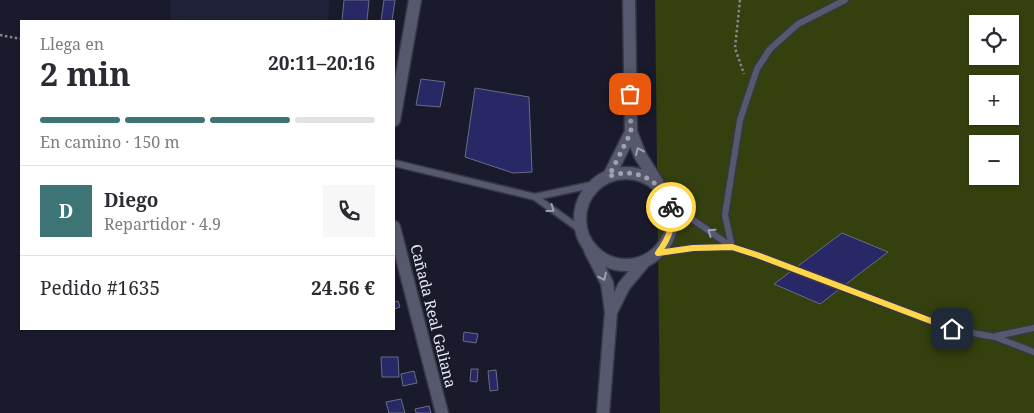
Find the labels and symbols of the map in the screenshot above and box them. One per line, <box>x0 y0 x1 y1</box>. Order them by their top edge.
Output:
pin <box>609 73 651 115</box>
one-way arrow <box>634 147 645 156</box>
courier <box>646 182 696 232</box>
one-way arrow <box>545 203 555 212</box>
one-way arrow <box>707 229 717 238</box>
street label: Cañada Real Galiana <box>406 242 461 390</box>
one-way arrow <box>597 272 607 281</box>
pin <box>931 308 973 350</box>

